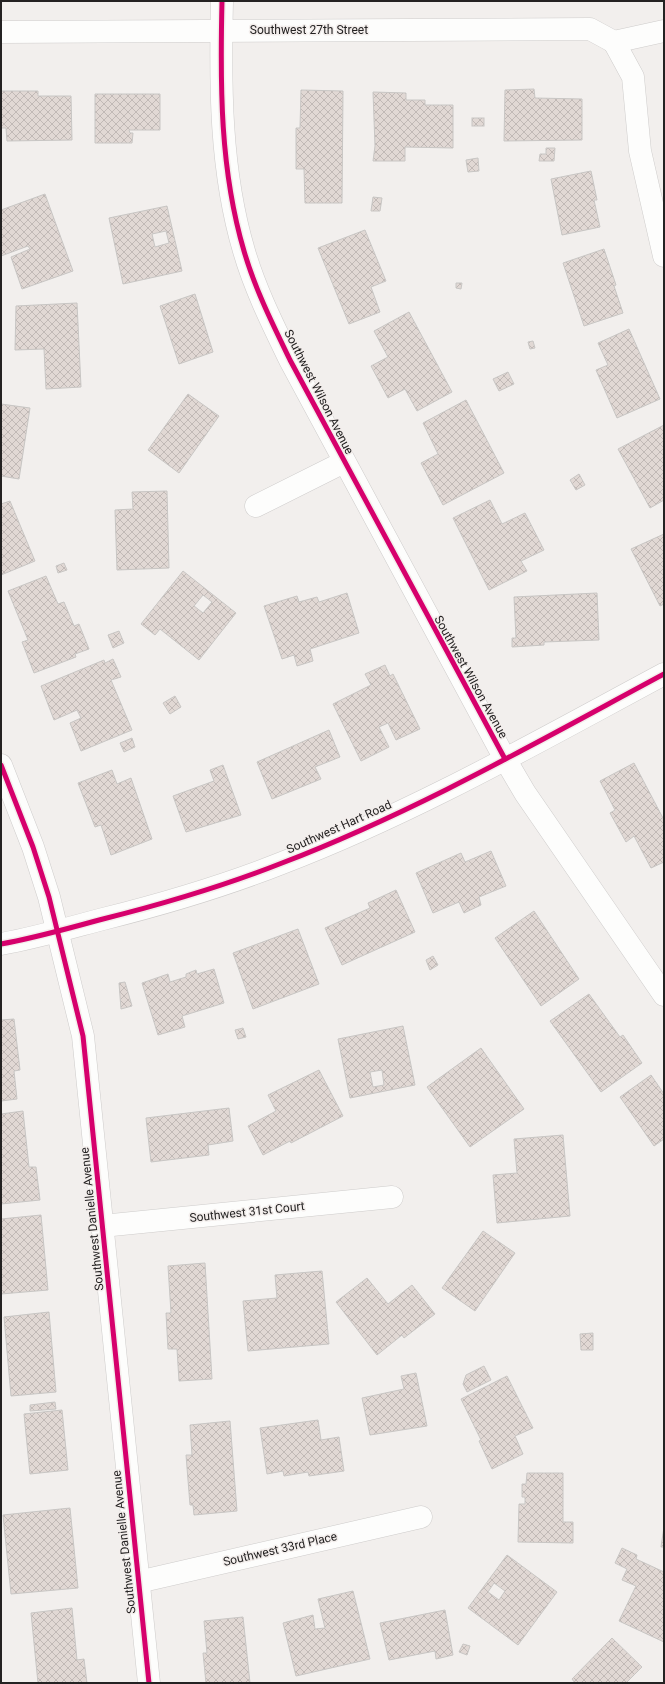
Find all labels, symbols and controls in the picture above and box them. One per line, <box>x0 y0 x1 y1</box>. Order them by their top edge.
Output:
street label: Southwest 27th Street <box>250 23 368 37</box>
street label: Southwest Wilson Avenue <box>281 327 357 457</box>
street label: Southwest Wilson Avenue <box>431 613 511 741</box>
street label: Southwest Hart Road <box>284 798 394 856</box>
street label: Southwest Danielle Avenue <box>77 1146 107 1292</box>
street label: Southwest 31st Court <box>189 1199 305 1225</box>
street label: Southwest Danielle Avenue <box>109 1469 139 1615</box>
street label: Southwest 33rd Place <box>222 1529 338 1569</box>

